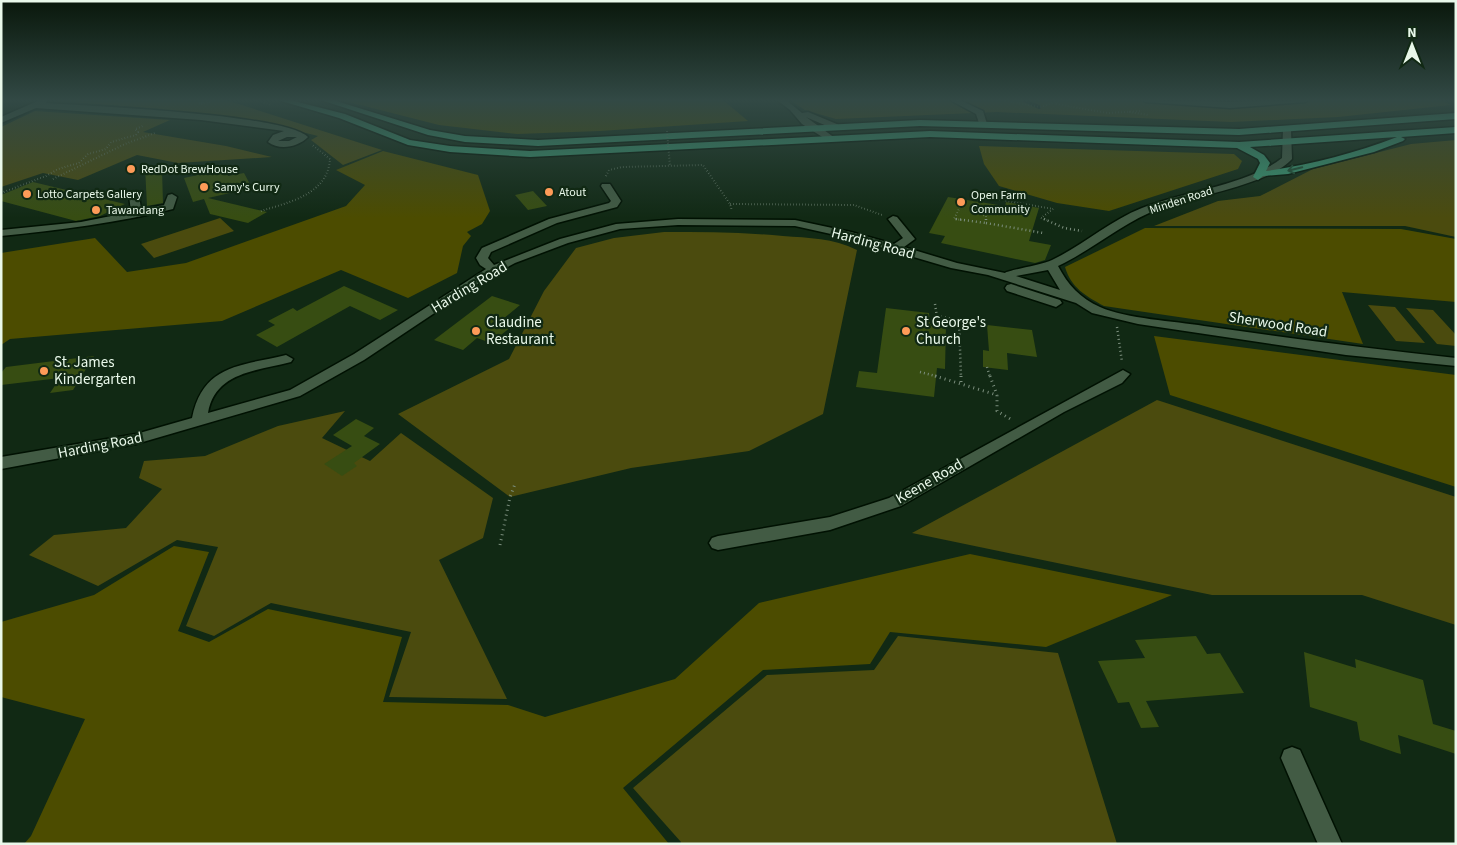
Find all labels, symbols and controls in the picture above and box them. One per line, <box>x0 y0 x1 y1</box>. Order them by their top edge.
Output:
north arrow <box>1387 20 1437 70</box>
text: N <box>1407 23 1417 43</box>
place label: RedDot BrewHouse <box>141 161 238 178</box>
marker: RedDot BrewHouse <box>125 163 137 175</box>
one-way arrow <box>1288 165 1304 174</box>
place label: Samy's Curry <box>214 179 280 196</box>
marker: Samy's Curry <box>198 181 210 193</box>
street label: Minden Road <box>1147 182 1215 219</box>
place label: Atout <box>559 184 586 201</box>
place label: Lotto Carpets Gallery <box>37 186 143 203</box>
marker: Atout <box>543 186 555 198</box>
place label: Open Farm Community <box>971 187 1030 218</box>
marker: Lotto Carpets Gallery <box>21 188 33 200</box>
marker: Open Farm Community <box>955 196 967 208</box>
place label: Tawandang <box>106 202 164 219</box>
marker: Tawandang <box>90 204 102 216</box>
street label: Harding Road <box>829 222 917 265</box>
street label: Harding Road <box>427 256 511 318</box>
street label: Sherwood Road <box>1227 306 1329 343</box>
place label: Claudine Restaurant <box>486 312 554 350</box>
place label: St George's Church <box>916 312 986 350</box>
marker: Claudine Restaurant <box>470 325 482 337</box>
marker: St George's Church <box>900 325 912 337</box>
place label: St. James Kindergarten <box>54 352 136 390</box>
marker: St. James Kindergarten <box>38 365 50 377</box>
street label: Harding Road <box>56 427 144 464</box>
street label: Keene Road <box>892 454 967 509</box>

